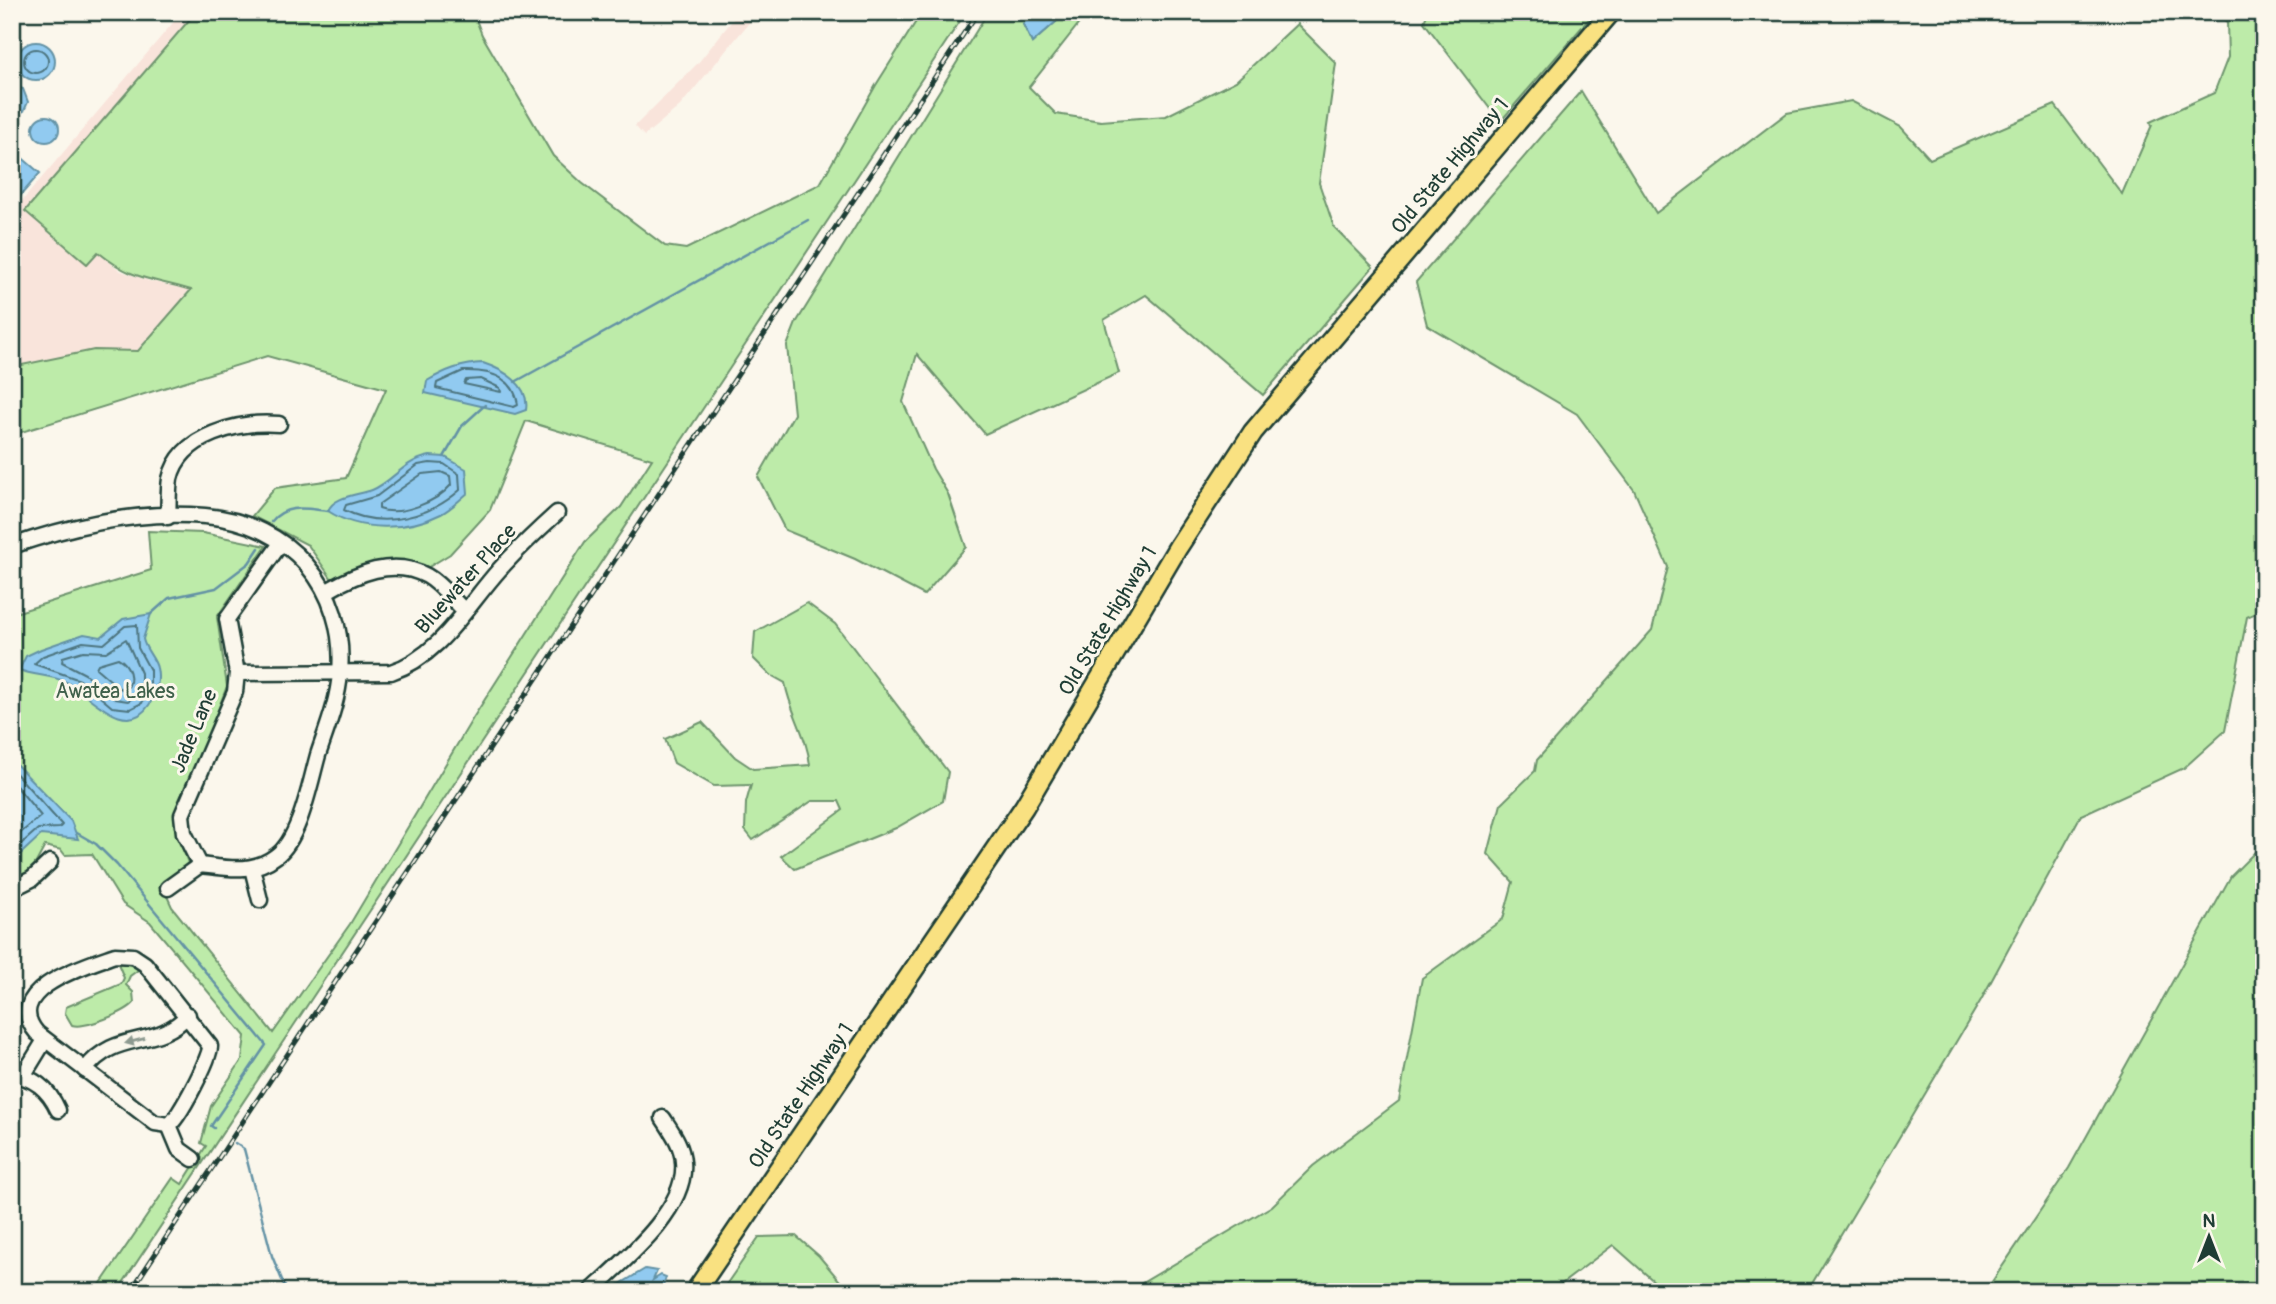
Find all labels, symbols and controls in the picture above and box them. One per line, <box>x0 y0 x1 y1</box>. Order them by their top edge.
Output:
street label: Old State Highway 1 <box>1385 92 1515 240</box>
street label: Bluewater Place <box>409 518 523 640</box>
street label: Old State Highway 1 <box>1053 541 1163 701</box>
park label: Awatea Lakes <box>55 678 175 705</box>
street label: Jade Lane <box>164 684 224 777</box>
street label: Old State Highway 1 <box>742 1018 860 1174</box>
one-way arrow <box>124 1036 146 1047</box>
north arrow <box>2174 1202 2244 1272</box>
text: N <box>2203 1209 2216 1233</box>

